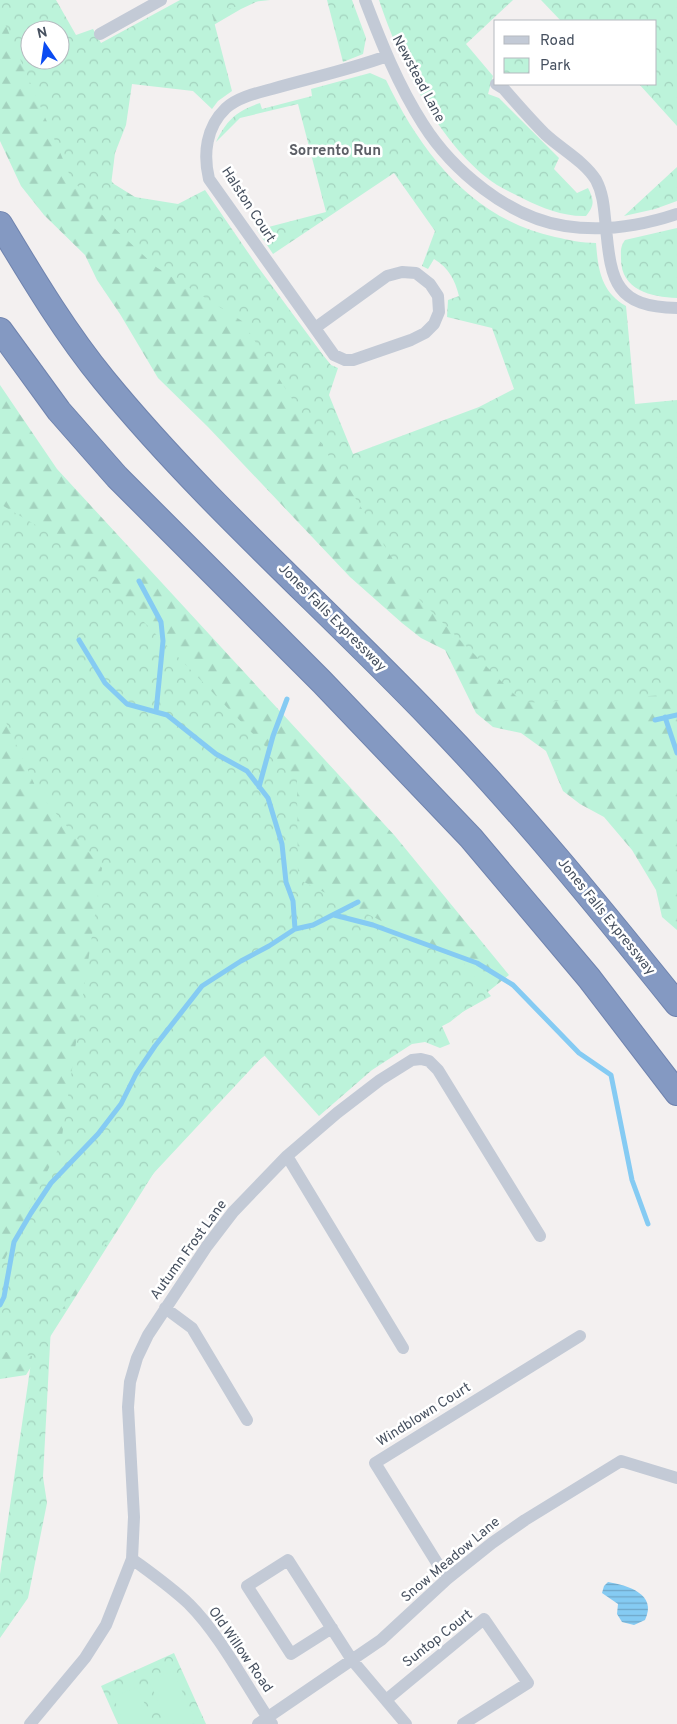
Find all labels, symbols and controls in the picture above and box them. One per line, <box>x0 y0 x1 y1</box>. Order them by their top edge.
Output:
north arrow <box>20 20 70 70</box>
legend <box>494 20 657 85</box>
text: N <box>36 24 49 43</box>
text: Road <box>540 32 575 51</box>
street label: Newstead Lane <box>388 33 448 125</box>
text: Park <box>540 57 571 76</box>
district label: Sorrento Run <box>289 142 381 161</box>
street label: Halston Court <box>217 164 279 246</box>
street label: Jones Falls Expressway <box>274 560 390 676</box>
street label: Jones Falls Expressway <box>554 855 658 979</box>
street label: Autumn Frost Lane <box>147 1197 231 1303</box>
street label: Windblown Court <box>374 1379 474 1451</box>
street label: Snow Meadow Lane <box>398 1514 504 1606</box>
street label: Old Willow Road <box>204 1604 276 1696</box>
street label: Suntop Court <box>400 1606 476 1672</box>

